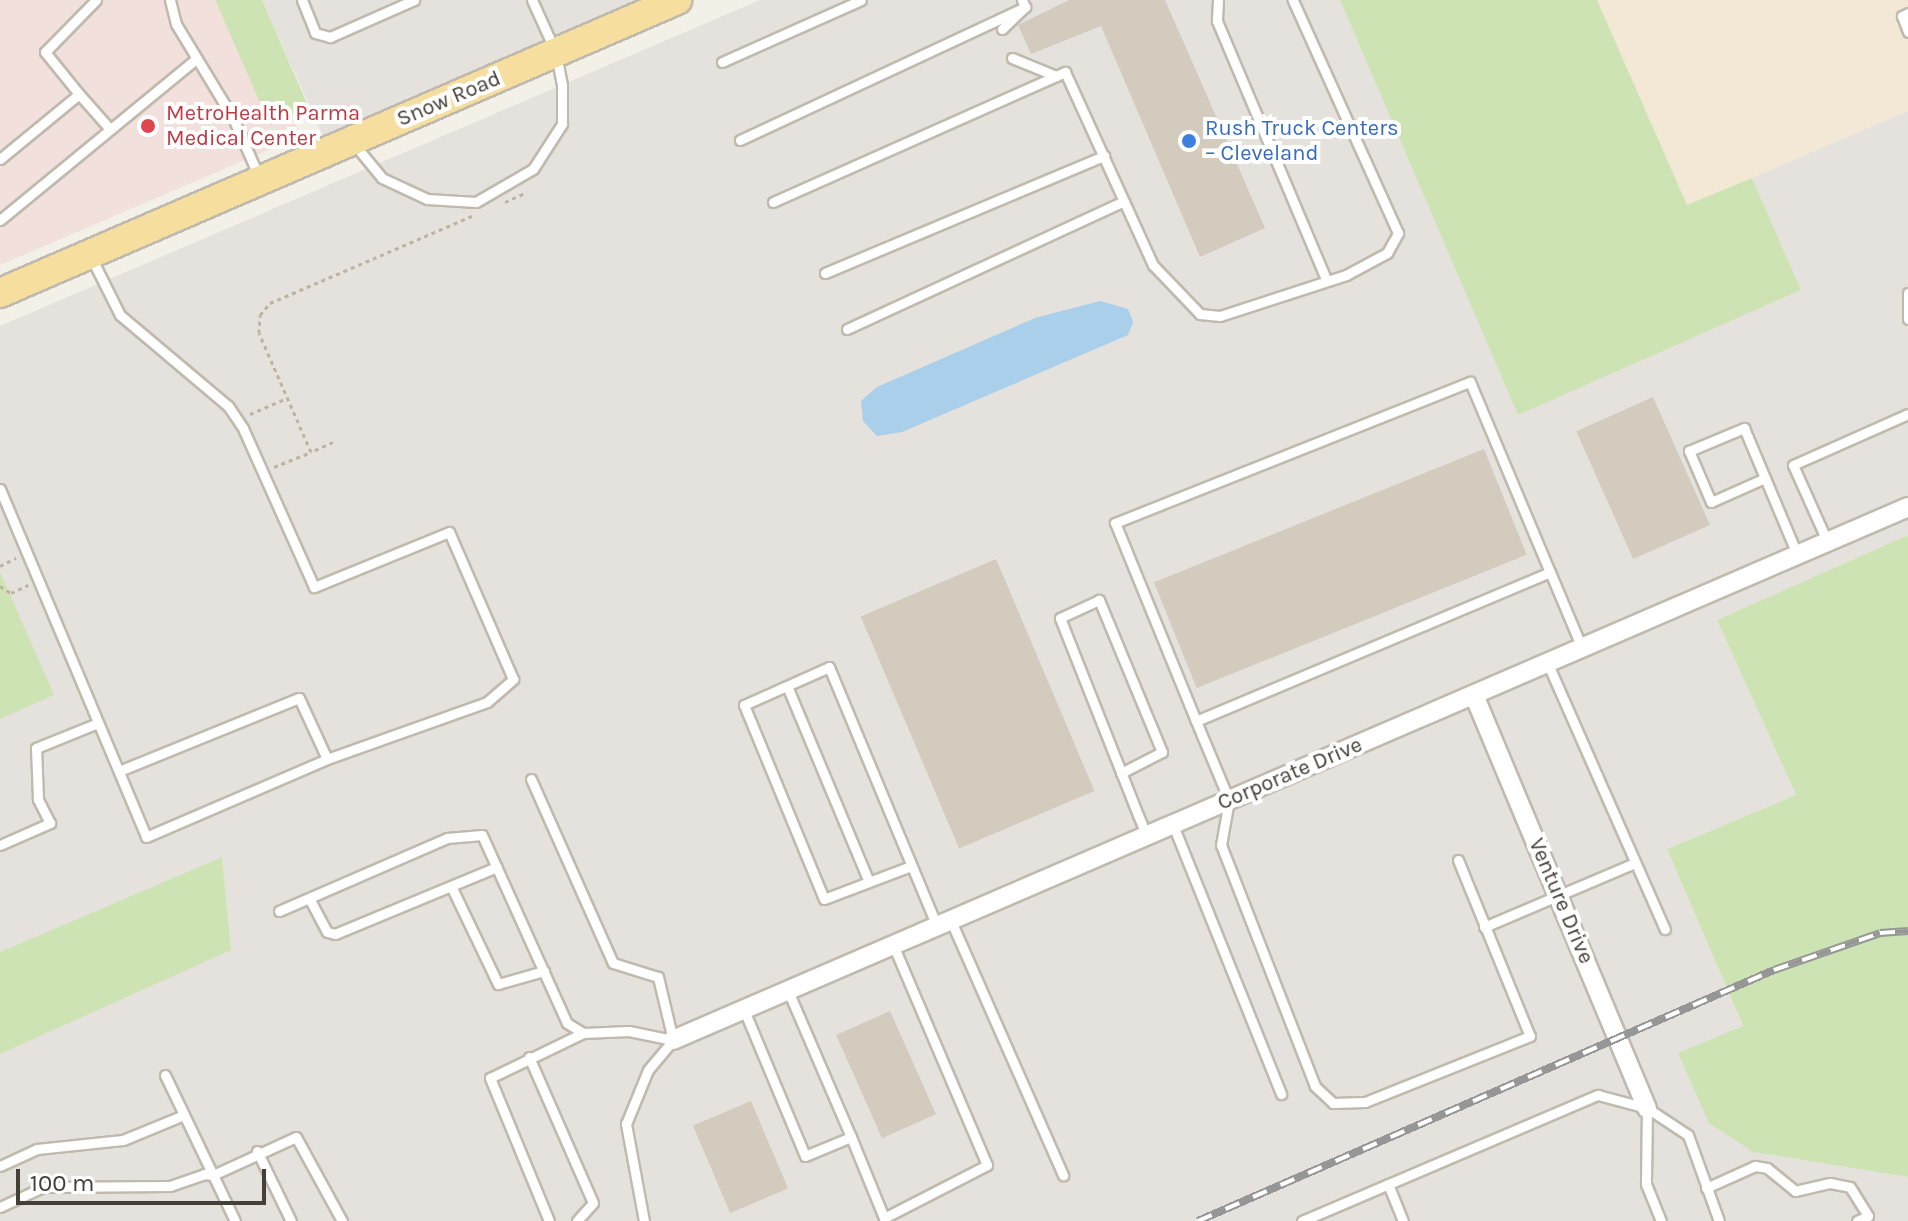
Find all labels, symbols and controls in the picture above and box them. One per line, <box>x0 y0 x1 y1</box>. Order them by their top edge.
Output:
street label: Snow Road <box>393 65 505 133</box>
place label: MetroHealth Parma Medical Center <box>166 100 360 152</box>
marker: MetroHealth Parma Medical Center <box>137 115 159 137</box>
place label: Rush Truck Centers – Cleveland <box>1205 115 1399 166</box>
marker: Rush Truck Centers – Cleveland <box>1180 132 1198 150</box>
street label: Corporate Drive <box>1214 732 1366 816</box>
street label: Venture Drive <box>1523 834 1599 968</box>
scale bar <box>20 1153 270 1203</box>
text: 100 m <box>30 1169 95 1197</box>

